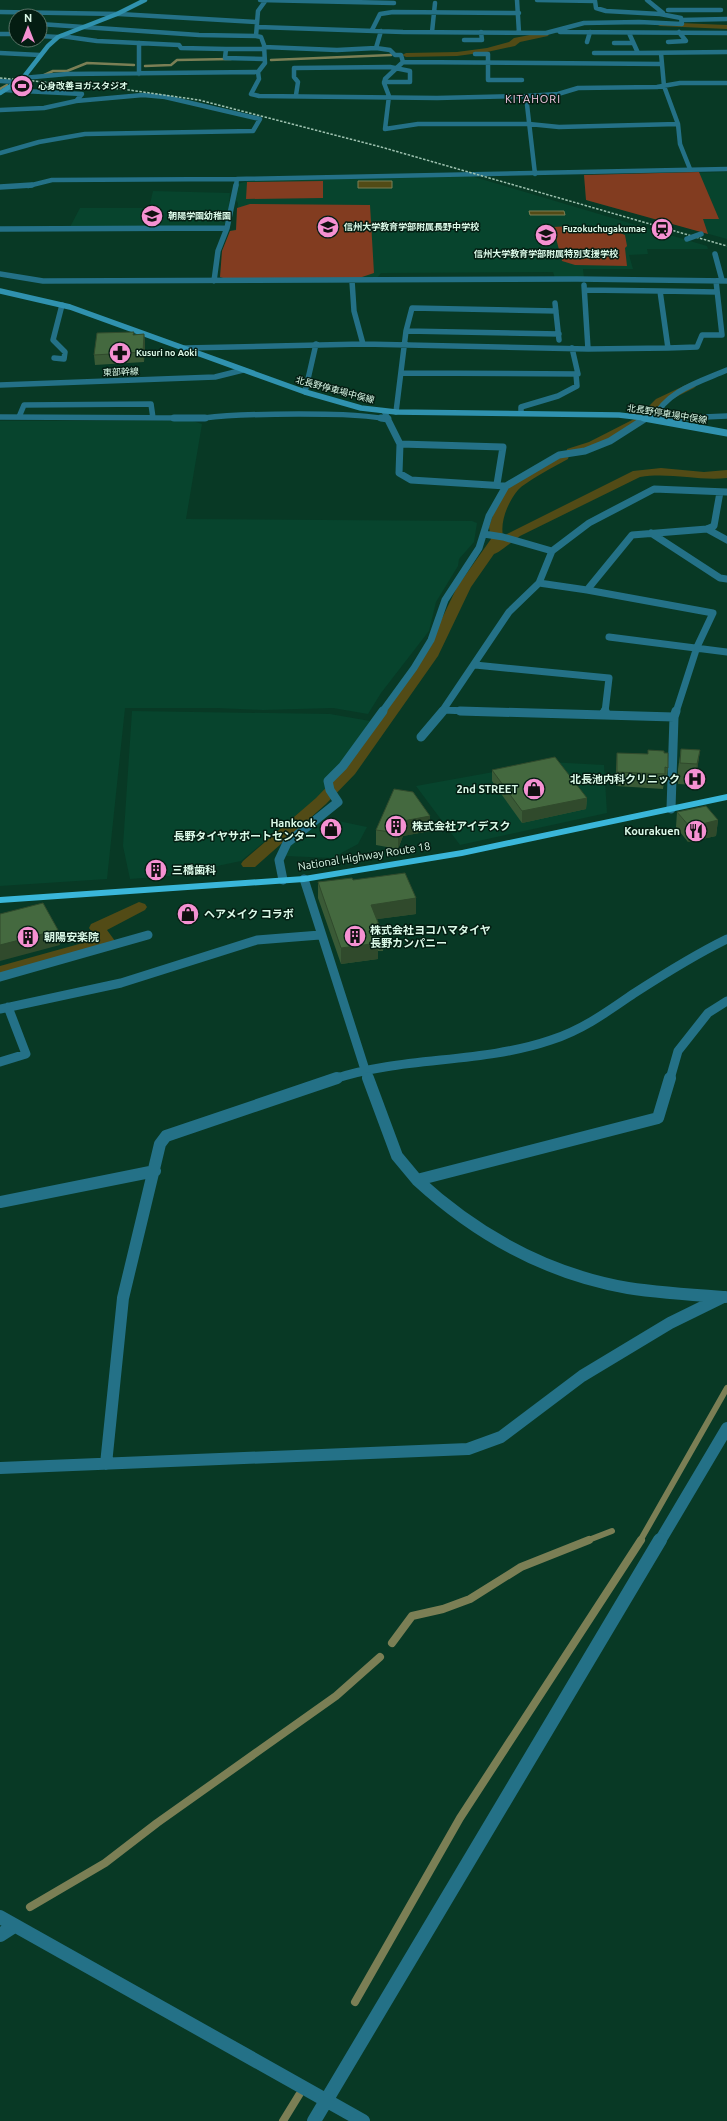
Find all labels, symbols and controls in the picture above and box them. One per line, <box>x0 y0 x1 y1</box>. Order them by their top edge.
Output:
north arrow <box>8 8 48 48</box>
text: N <box>24 12 32 24</box>
sports icon: 心身改善ヨガスタジオ <box>9 73 35 99</box>
place label: 心身改善ヨガスタジオ <box>38 81 128 91</box>
district label: KITAHORI <box>505 93 561 105</box>
school or university icon: 朝陽学園幼稚園 <box>139 203 165 229</box>
place label: 朝陽学園幼稚園 <box>168 211 231 221</box>
school or university icon: 信州大学教育学部附属長野中学校 <box>315 214 341 240</box>
station icon: Fuzokuchugakumae <box>649 216 675 242</box>
place label: 信州大学教育学部附属長野中学校 <box>343 221 480 232</box>
school or university icon: 信州大学教育学部附属特別支援学校 <box>533 222 559 248</box>
place label: Fuzokuchugakumae <box>563 224 646 234</box>
place label: 信州大学教育学部附属特別支援学校 <box>473 248 619 259</box>
pharmacy icon: Kusuri no Aoki <box>107 340 133 366</box>
place label: Kusuri no Aoki <box>136 348 197 358</box>
street label: 東部幹線 <box>103 366 140 378</box>
street label: 北長野停車場中俣線 <box>295 375 376 406</box>
street label: 北長野停車場中俣線 <box>626 403 709 425</box>
hospital icon: 北長池内科クリニック <box>682 766 708 792</box>
place label: 北長池内科クリニック <box>570 773 680 785</box>
shop icon: 2nd STREET <box>521 776 547 802</box>
place label: 2nd STREET <box>457 783 518 795</box>
building icon: 株式会社アイデスク <box>383 813 409 839</box>
shop icon: Hankook 長野タイヤサポートセンター <box>318 816 344 842</box>
place label: Hankook 長野タイヤサポートセンター <box>173 817 317 842</box>
restaurant icon: Kourakuen <box>683 818 709 844</box>
place label: 株式会社アイデスク <box>412 820 510 832</box>
place label: Kourakuen <box>624 825 680 837</box>
street label: National Highway Route 18 <box>297 840 431 872</box>
building icon: 三橋歯科 <box>143 857 169 883</box>
place label: 三橋歯科 <box>172 864 216 876</box>
shop icon: ヘアメイク コラボ <box>175 901 201 927</box>
place label: ヘアメイク コラボ <box>204 908 294 920</box>
building icon: 株式会社ヨコハマタイヤ 長野カンパニー <box>342 923 368 949</box>
building icon: 朝陽安楽院 <box>15 924 41 950</box>
place label: 株式会社ヨコハマタイヤ 長野カンパニー <box>370 924 491 949</box>
place label: 朝陽安楽院 <box>44 931 99 943</box>

